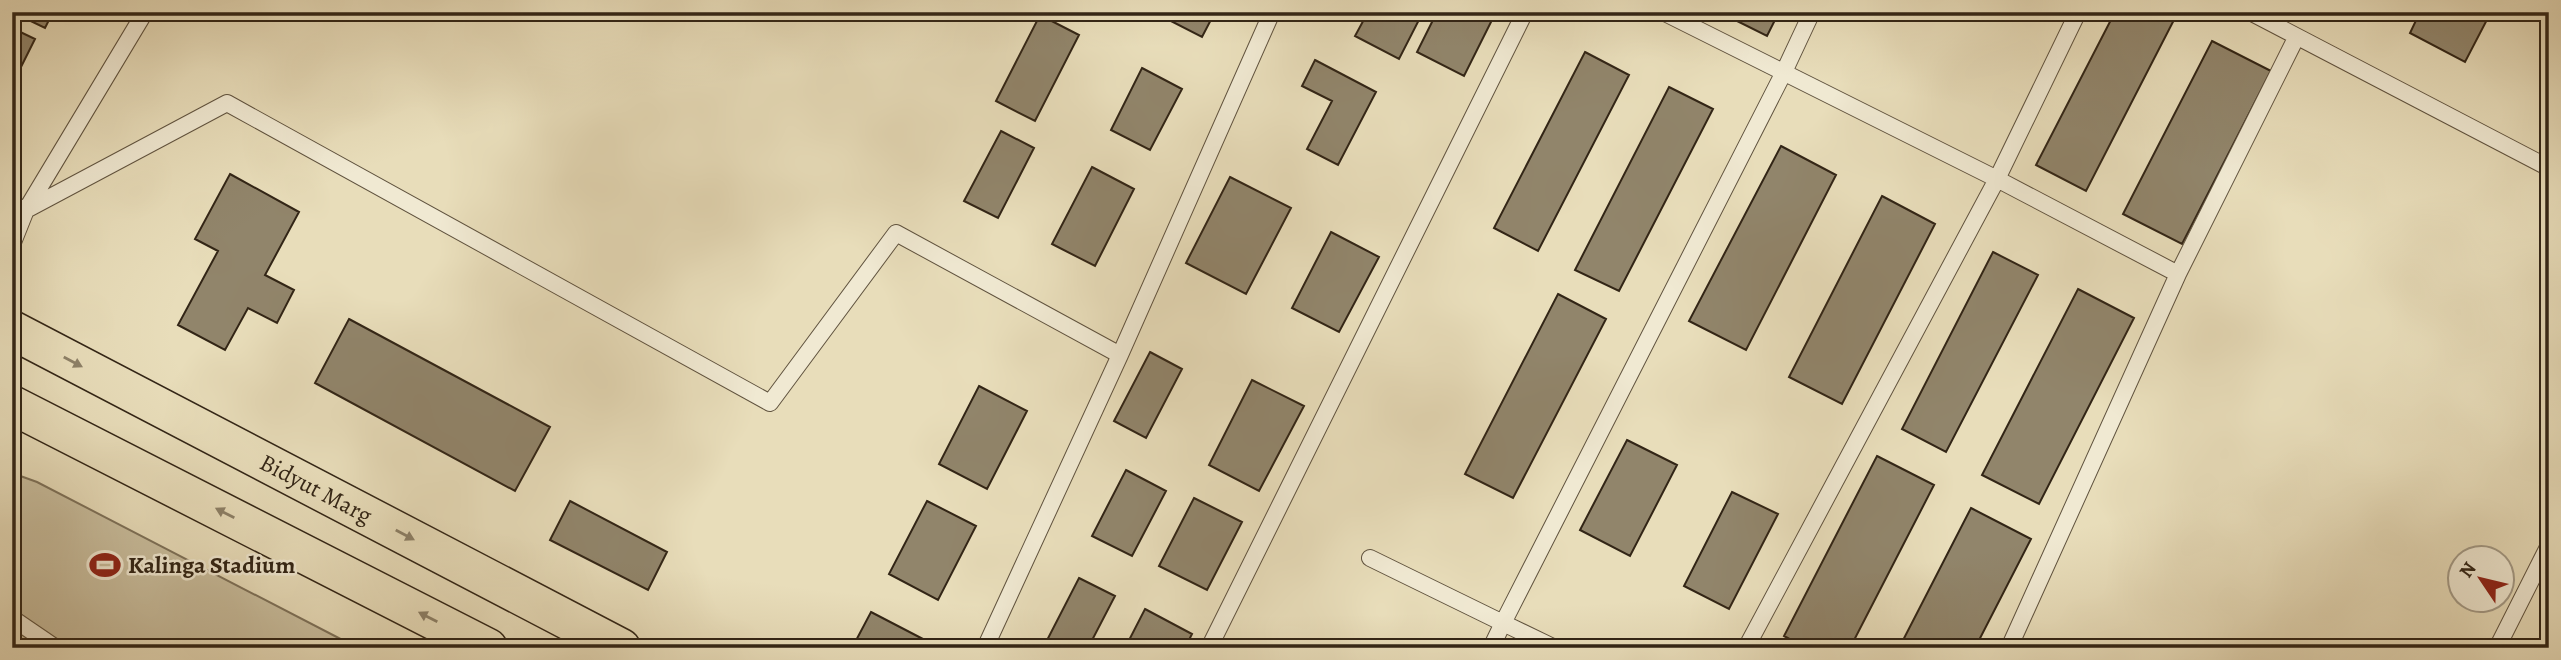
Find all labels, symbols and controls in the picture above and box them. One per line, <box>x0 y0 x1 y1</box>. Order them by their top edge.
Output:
one-way arrow <box>63 356 83 367</box>
street label: Bidyut Marg <box>254 446 378 531</box>
one-way arrow <box>215 508 235 519</box>
one-way arrow <box>395 529 415 541</box>
north arrow <box>2446 544 2516 614</box>
sports icon: Kalinga Stadium <box>88 548 122 582</box>
place label: Kalinga Stadium <box>128 549 295 581</box>
text: N <box>2453 557 2483 583</box>
one-way arrow <box>418 611 438 622</box>

